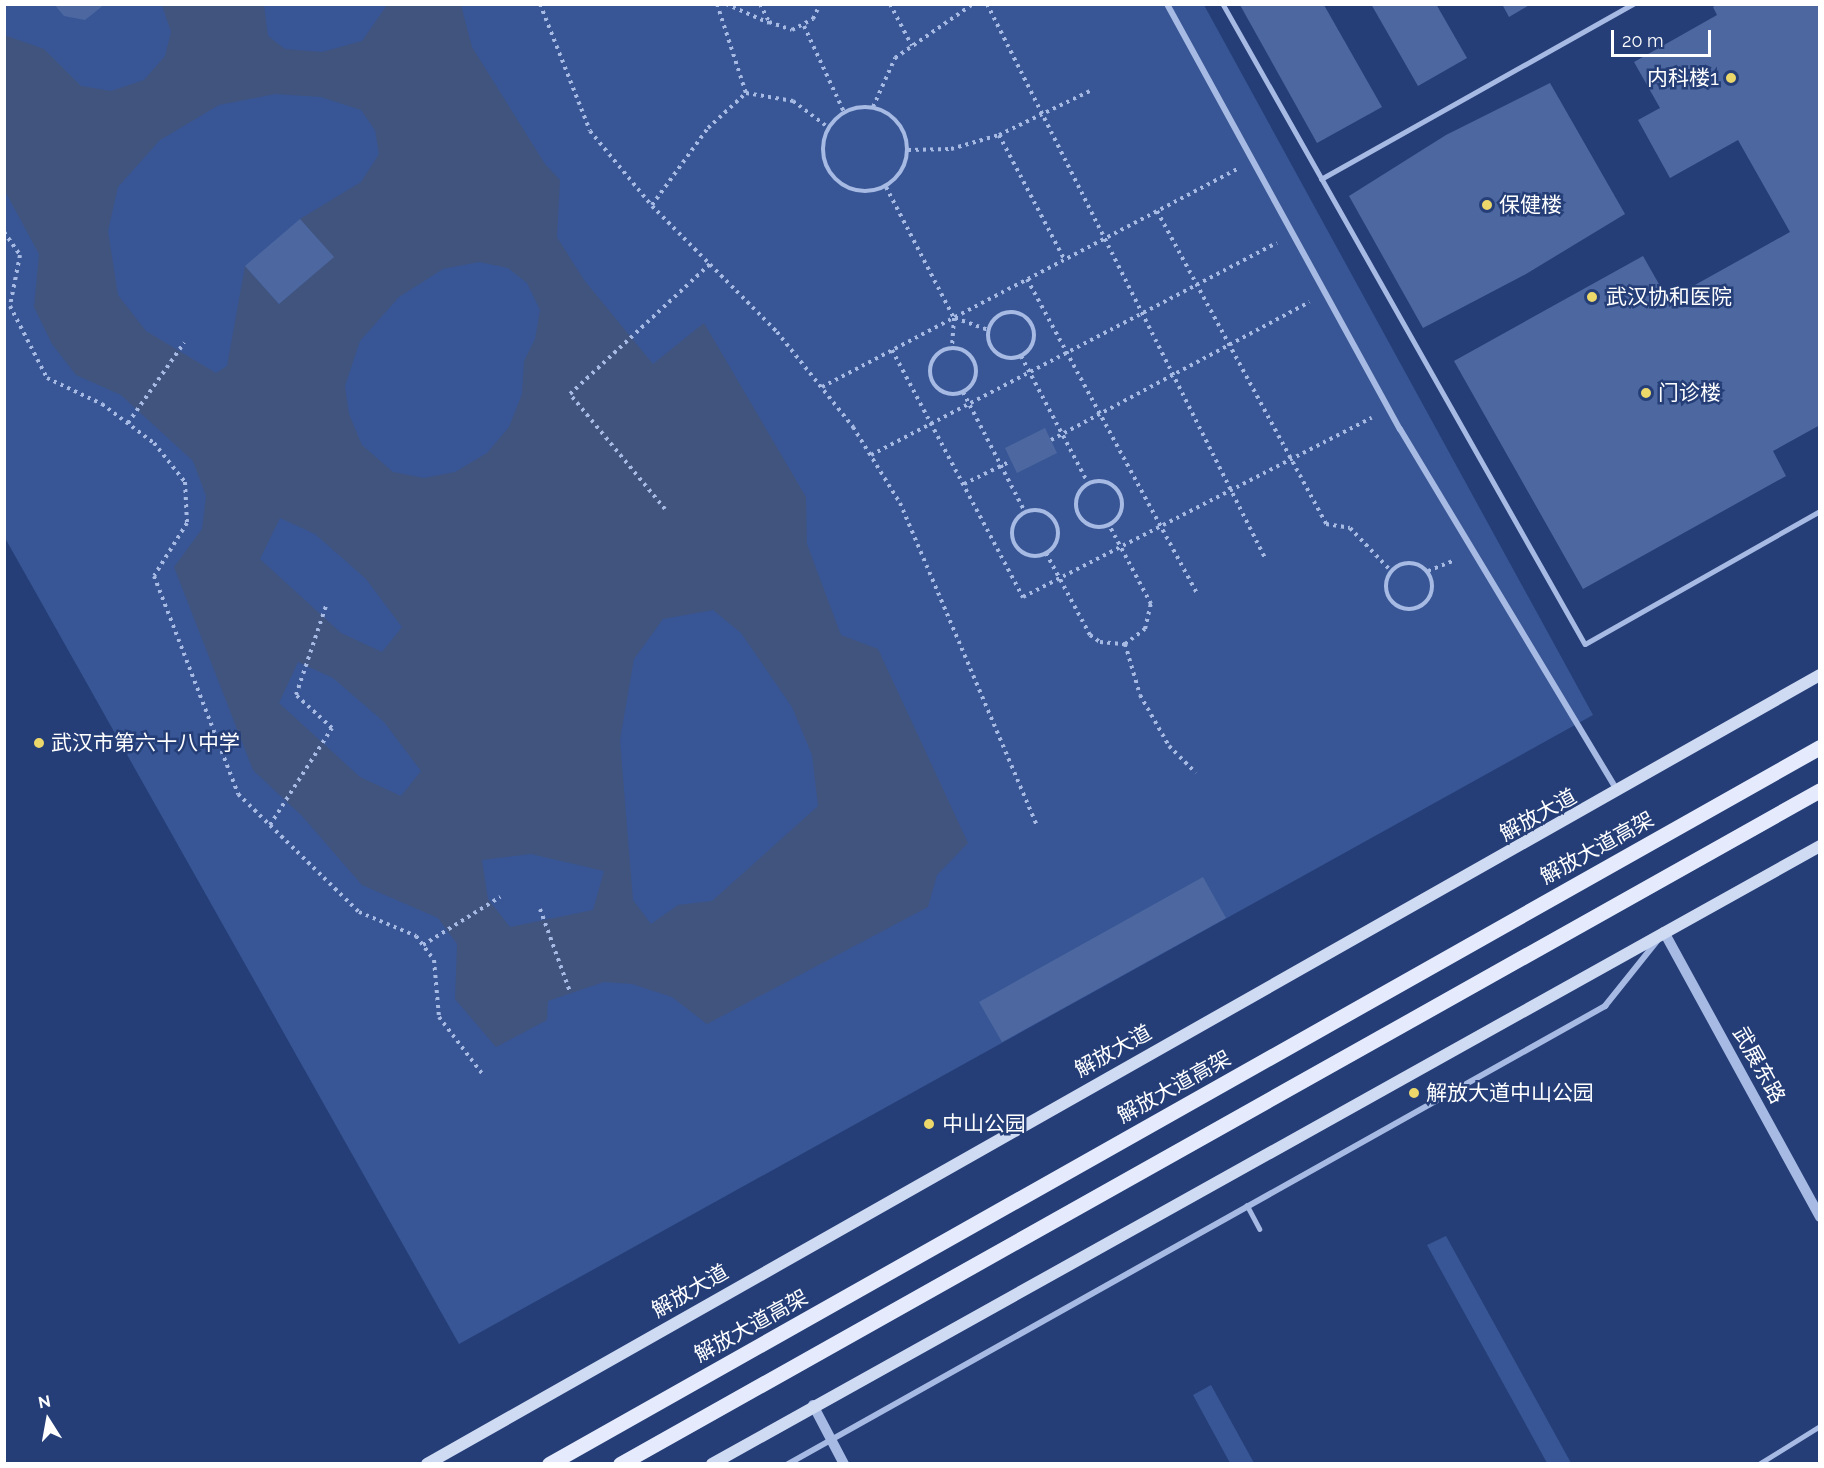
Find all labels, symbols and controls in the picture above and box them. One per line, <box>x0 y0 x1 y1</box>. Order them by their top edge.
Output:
scale bar <box>1614 18 1714 56</box>
text: 20 m <box>1622 30 1664 51</box>
place label: 内科楼1 <box>1647 65 1719 91</box>
marker: 内科楼1 <box>1724 71 1738 85</box>
place label: 保健楼 <box>1499 192 1562 218</box>
marker: 保健楼 <box>1480 198 1494 212</box>
place label: 武汉协和医院 <box>1606 284 1732 310</box>
marker: 武汉协和医院 <box>1583 288 1601 306</box>
place label: 门诊楼 <box>1658 380 1721 406</box>
marker: 门诊楼 <box>1639 386 1653 400</box>
place label: 武汉市第六十八中学 <box>51 730 240 756</box>
marker: 武汉市第六十八中学 <box>32 736 46 750</box>
street label: 解放大道 <box>1495 784 1581 846</box>
street label: 解放大道高架 <box>1536 806 1658 890</box>
street label: 解放大道 <box>1070 1020 1156 1082</box>
street label: 武展东路 <box>1728 1022 1790 1108</box>
street label: 解放大道高架 <box>1113 1045 1235 1129</box>
place label: 解放大道中山公园 <box>1426 1080 1594 1106</box>
marker: 解放大道中山公园 <box>1407 1086 1421 1100</box>
place label: 中山公园 <box>942 1111 1026 1137</box>
marker: 中山公园 <box>920 1115 938 1133</box>
street label: 解放大道 <box>647 1259 733 1323</box>
street label: 解放大道高架 <box>690 1284 812 1368</box>
north arrow <box>18 1390 78 1450</box>
text: N <box>37 1391 52 1412</box>

